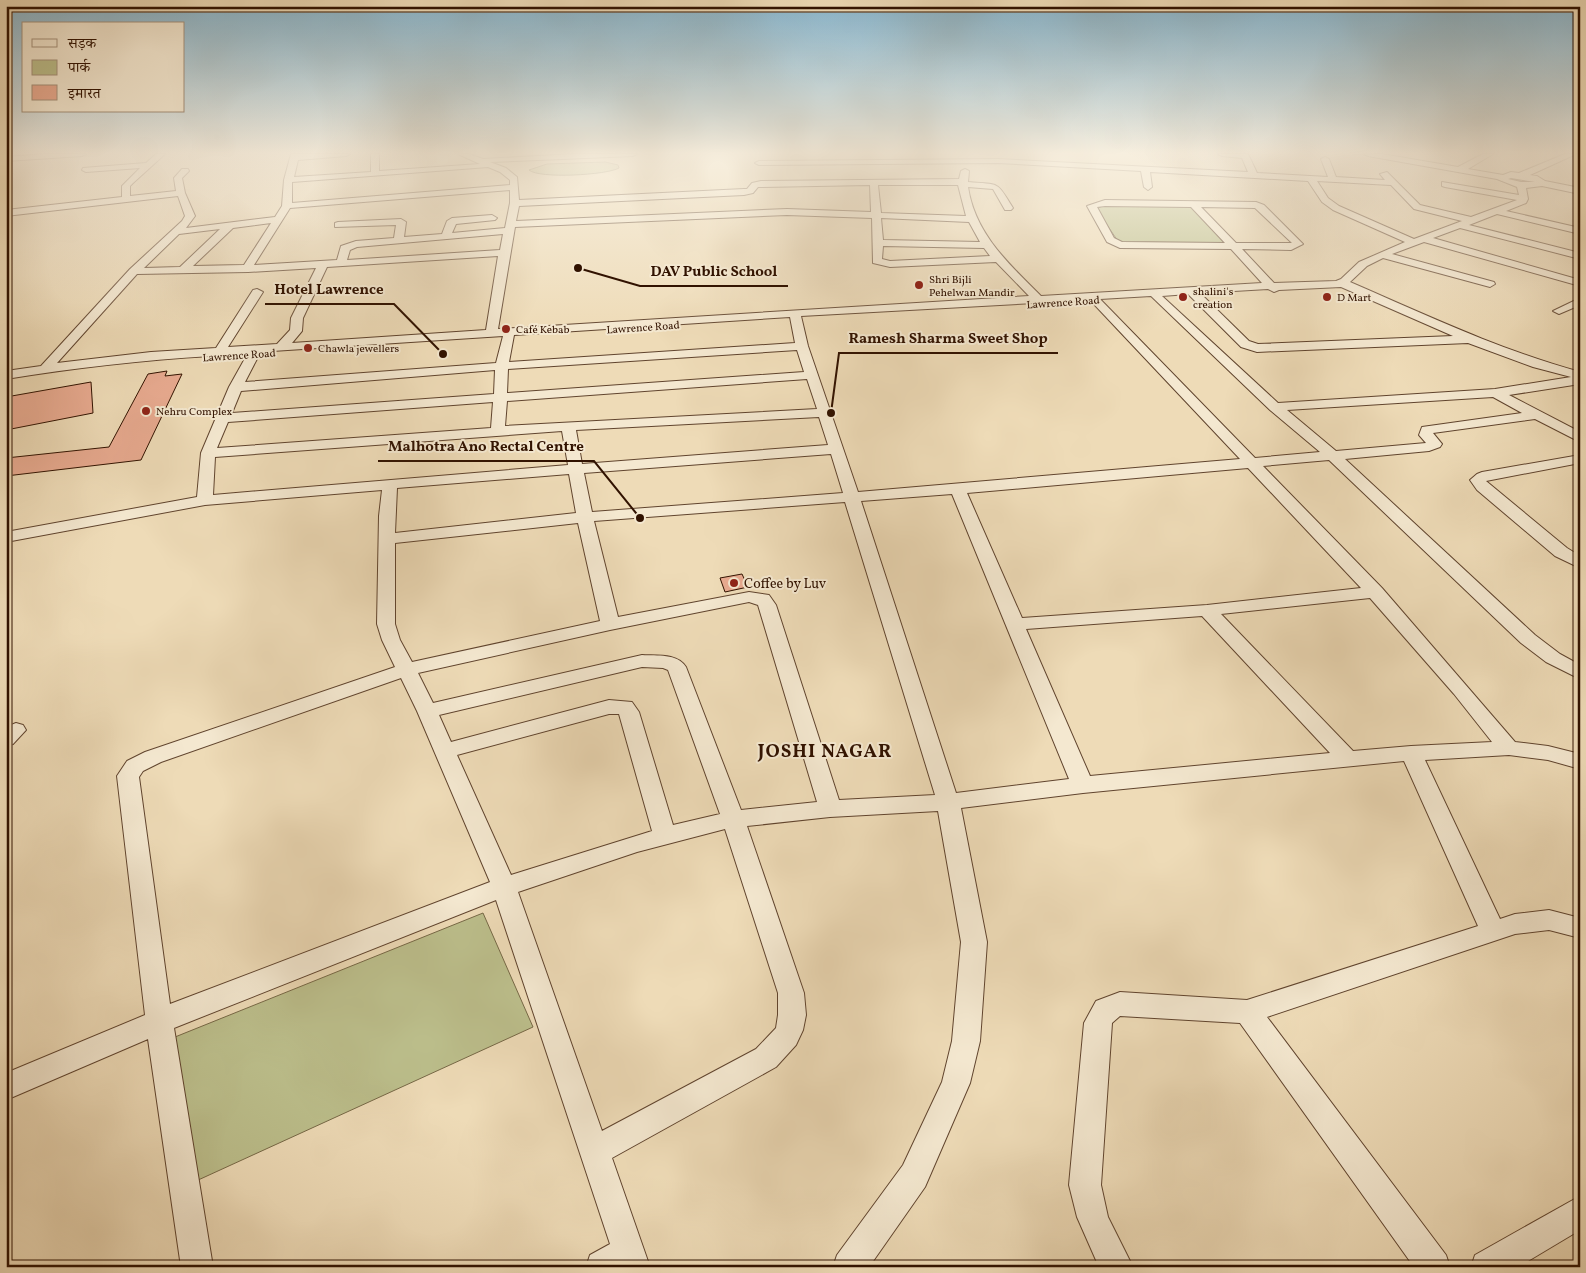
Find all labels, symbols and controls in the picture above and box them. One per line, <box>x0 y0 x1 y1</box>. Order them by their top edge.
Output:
legend <box>22 22 185 112</box>
text: सड़क <box>67 34 97 55</box>
text: पार्क <box>67 58 91 79</box>
text: इमारत <box>67 84 102 105</box>
callout: DAV Public School <box>640 256 788 286</box>
text: DAV Public School <box>651 262 777 283</box>
place label: Shri Bijli Pehelwan Mandir <box>929 273 1015 301</box>
callout: Hotel Lawrence <box>265 274 394 304</box>
marker: Shri Bijli Pehelwan Mandir <box>913 279 925 291</box>
text: Hotel Lawrence <box>274 280 384 301</box>
place label: shalini's creation <box>1193 285 1234 313</box>
marker: shalini's creation <box>1177 291 1189 303</box>
marker: D Mart <box>1321 291 1333 303</box>
place label: D Mart <box>1337 291 1372 306</box>
street label: Lawrence Road <box>1026 293 1100 314</box>
street label: Lawrence Road <box>606 318 680 339</box>
marker: Café Kebab <box>500 323 512 335</box>
place label: Café Kebab <box>516 323 570 338</box>
callout: Ramesh Sharma Sweet Shop <box>839 323 1058 353</box>
text: Ramesh Sharma Sweet Shop <box>848 329 1048 350</box>
marker: Chawla jewellers <box>302 342 314 354</box>
place label: Chawla jewellers <box>318 342 400 357</box>
street label: Lawrence Road <box>202 346 276 367</box>
marker: Nehru Complex <box>140 405 152 417</box>
place label: Nehru Complex <box>156 405 232 420</box>
callout: Malhotra Ano Rectal Centre <box>378 431 594 461</box>
text: Malhotra Ano Rectal Centre <box>388 437 584 458</box>
place label: Coffee by Luv <box>744 575 827 594</box>
marker: Coffee by Luv <box>728 577 740 589</box>
district label: JOSHI NAGAR <box>757 739 892 765</box>

